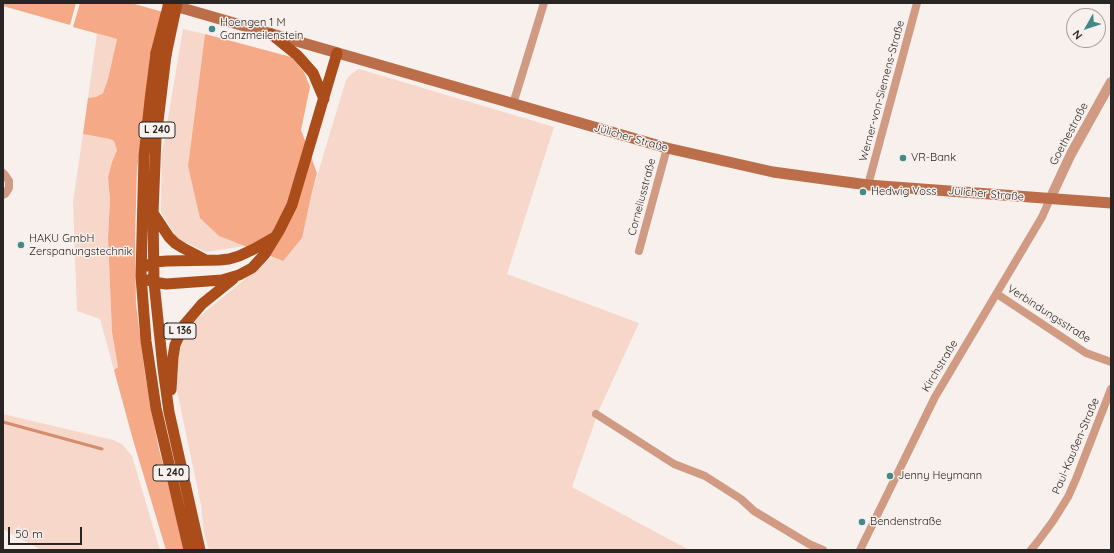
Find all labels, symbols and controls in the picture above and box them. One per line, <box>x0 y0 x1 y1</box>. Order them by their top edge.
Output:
north arrow <box>1066 8 1106 48</box>
place label: Hoengen 1 M Ganzmeilenstein <box>220 16 303 42</box>
street label: Werner-von-Siemens-Straße <box>857 19 907 163</box>
marker: Hoengen 1 M Ganzmeilenstein <box>207 24 217 34</box>
text: N <box>1069 27 1085 42</box>
street label: Goethestraße <box>1047 100 1091 168</box>
street label: Jülicher Straße <box>592 121 670 155</box>
road number: L 240 <box>139 122 175 138</box>
place label: VR-Bank <box>911 151 956 165</box>
marker: VR-Bank <box>898 153 908 163</box>
street label: Corneliusstraße <box>625 157 659 237</box>
street label: Jülicher Straße <box>947 184 1025 204</box>
place label: Hedwig Voss <box>871 185 936 199</box>
marker: Hedwig Voss <box>858 187 868 197</box>
place label: HAKU GmbH Zerspanungstechnik <box>29 232 132 258</box>
marker: HAKU GmbH Zerspanungstechnik <box>16 240 26 250</box>
street label: Verbindungsstraße <box>1005 282 1093 346</box>
road number: L 136 <box>164 323 196 339</box>
street label: Kirchstraße <box>919 338 961 394</box>
street label: Paul-Kaußen-Straße <box>1050 396 1102 496</box>
road number: L 240 <box>153 465 189 481</box>
place label: Jenny Heymann <box>898 469 982 483</box>
marker: Jenny Heymann <box>885 471 895 481</box>
place label: Bendenstraße <box>870 515 941 529</box>
marker: Bendenstraße <box>857 517 867 527</box>
scale bar <box>10 519 84 545</box>
text: 50 m <box>15 526 43 541</box>

